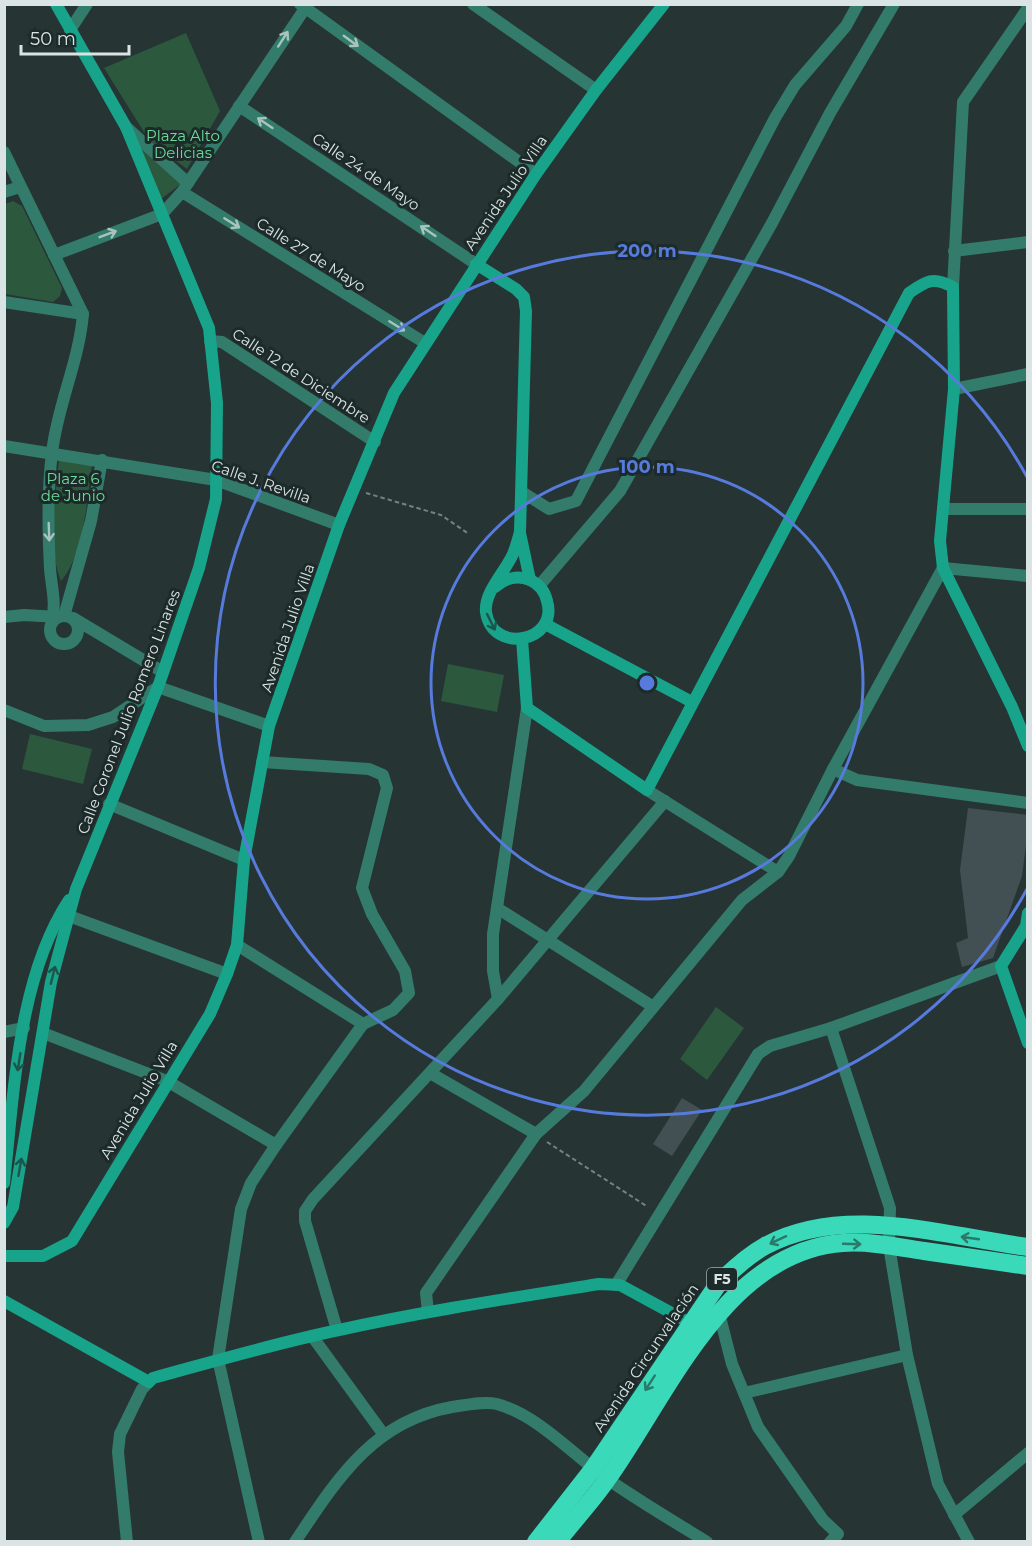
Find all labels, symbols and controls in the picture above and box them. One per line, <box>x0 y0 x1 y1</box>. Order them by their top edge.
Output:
scale bar <box>21 18 129 56</box>
text: 50 m <box>30 28 76 50</box>
one-way arrow <box>277 31 289 48</box>
one-way arrow <box>343 35 359 48</box>
one-way arrow <box>258 117 274 129</box>
park label: Plaza Alto Delicias <box>146 126 220 162</box>
street label: Calle 24 de Mayo <box>309 129 424 215</box>
street label: Avenida Julio Villa <box>460 132 551 254</box>
street label: Calle 27 de Mayo <box>253 213 369 296</box>
one-way arrow <box>223 218 240 230</box>
one-way arrow <box>420 225 436 237</box>
one-way arrow <box>99 228 117 239</box>
text: 200 m <box>617 240 677 262</box>
one-way arrow <box>389 320 406 333</box>
street label: Calle 12 de Diciembre <box>229 324 374 427</box>
street label: Calle J. Revilla <box>209 456 313 507</box>
text: 100 m <box>619 456 675 478</box>
park label: Plaza 6 de Junio <box>41 469 105 505</box>
one-way arrow <box>44 521 55 541</box>
street label: Avenida Julio Villa <box>257 561 318 695</box>
street label: Calle Coronel Julio Romero Linares <box>73 587 184 837</box>
one-way arrow <box>485 613 497 630</box>
centre of rings <box>637 673 657 693</box>
one-way arrow <box>48 966 60 985</box>
street label: Avenida Julio Villa <box>96 1037 181 1162</box>
one-way arrow <box>13 1052 24 1071</box>
one-way arrow <box>15 1158 26 1177</box>
one-way arrow <box>960 1233 980 1244</box>
one-way arrow <box>769 1235 787 1247</box>
one-way arrow <box>842 1238 862 1249</box>
road number: F5 <box>707 1268 737 1290</box>
street label: Avenida Circunvalación <box>589 1280 702 1436</box>
one-way arrow <box>644 1375 657 1392</box>

